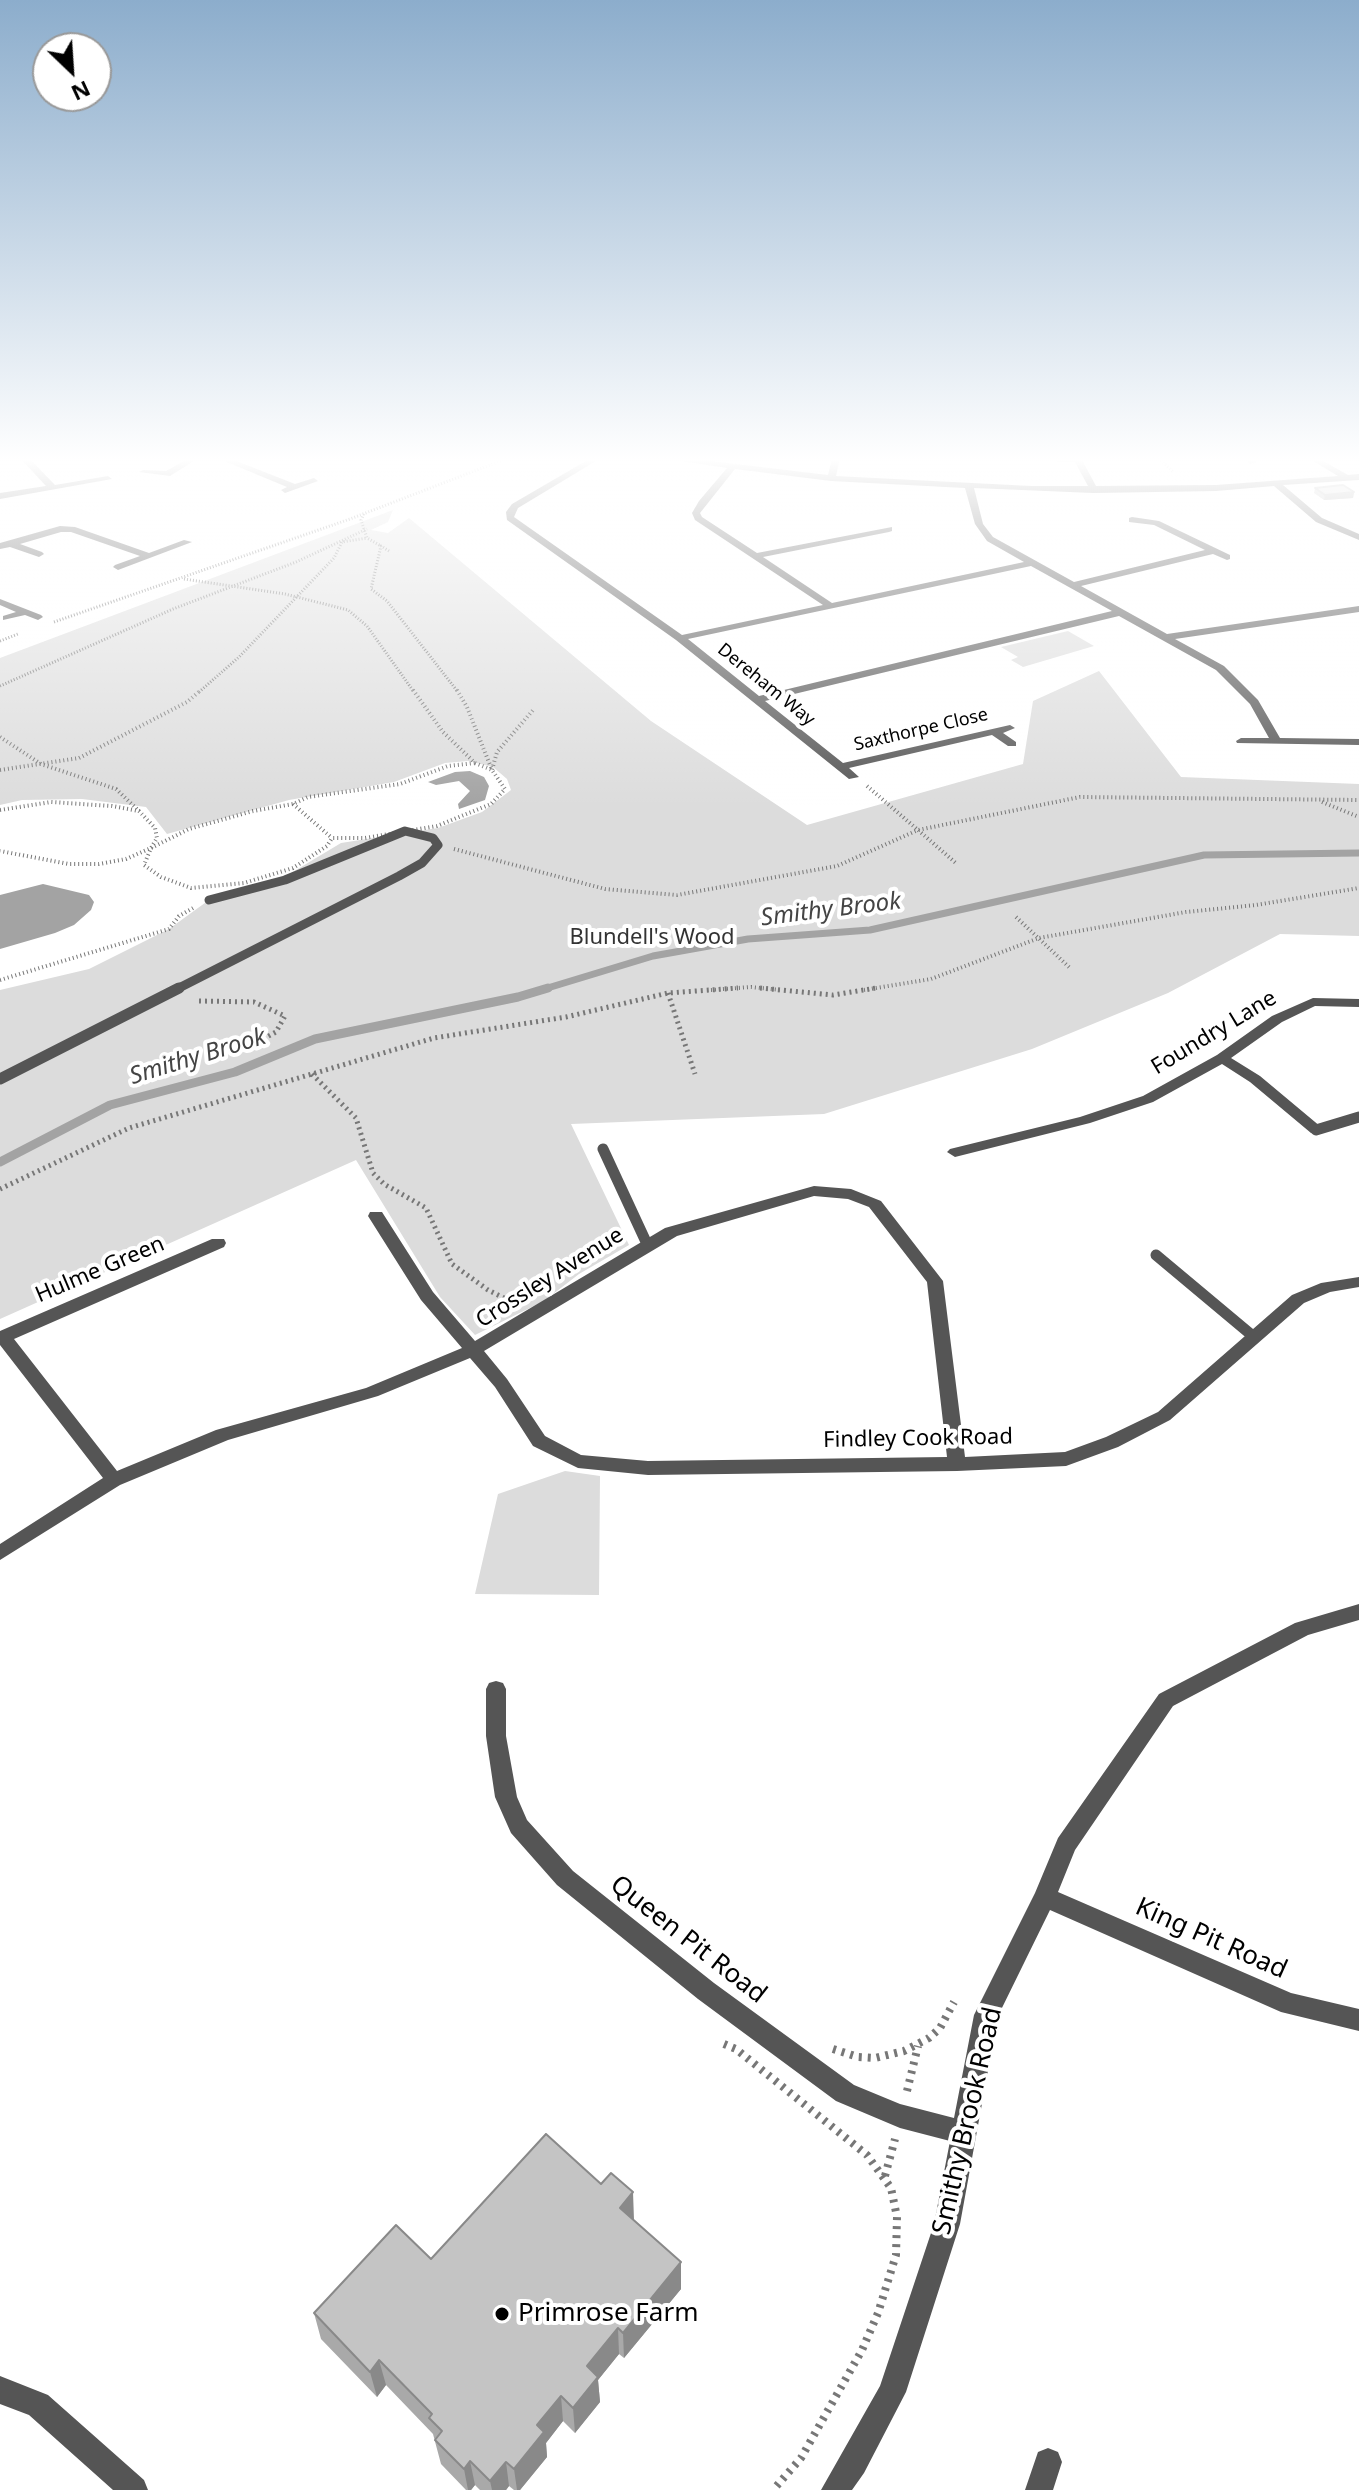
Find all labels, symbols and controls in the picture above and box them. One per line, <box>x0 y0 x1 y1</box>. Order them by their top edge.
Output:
north arrow <box>32 32 112 112</box>
text: N <box>67 75 96 109</box>
street label: Dereham Way <box>713 639 819 731</box>
street label: Saxthorpe Close <box>852 704 990 756</box>
water label: Smithy Brook <box>759 887 903 933</box>
park label: Blundell's Wood <box>569 925 735 951</box>
street label: Foundry Lane <box>1147 985 1281 1081</box>
water label: Smithy Brook <box>126 1023 270 1091</box>
street label: Crossley Avenue <box>471 1222 629 1334</box>
street label: Hulme Green <box>32 1231 168 1309</box>
street label: Findley Cook Road <box>823 1424 1013 1454</box>
street label: Queen Pit Road <box>604 1869 772 2011</box>
street label: King Pit Road <box>1130 1892 1292 1986</box>
street label: Smithy Brook Road <box>927 2004 1009 2238</box>
place label: Primrose Farm <box>518 2298 698 2330</box>
marker: Primrose Farm <box>493 2305 511 2323</box>

